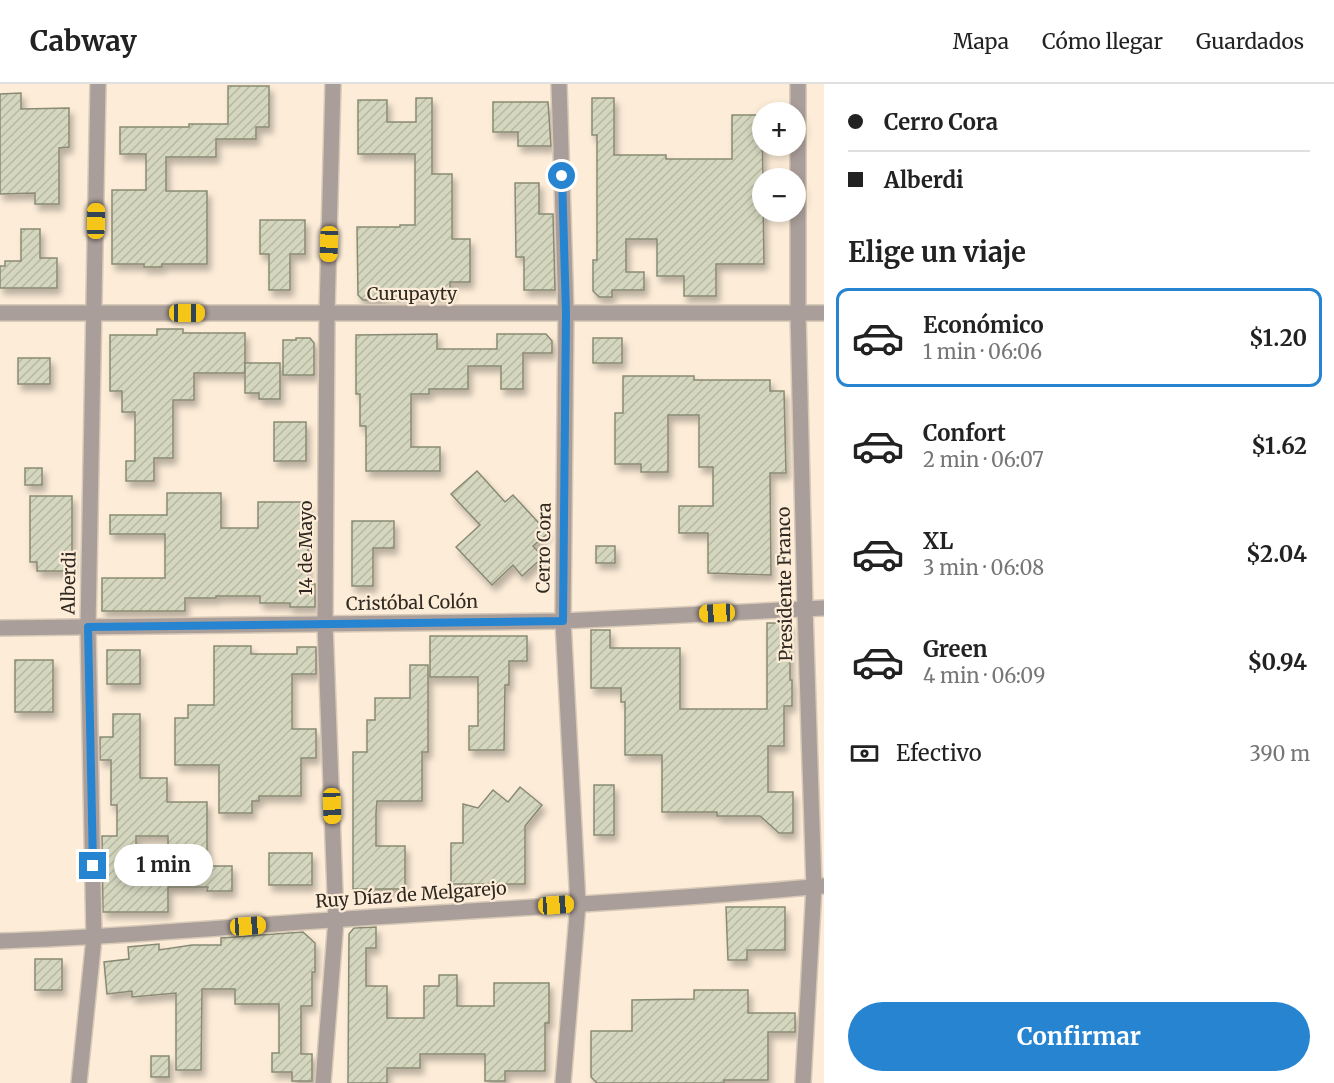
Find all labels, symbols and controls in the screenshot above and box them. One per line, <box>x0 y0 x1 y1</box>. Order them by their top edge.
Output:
text: Cabway <box>30 23 137 59</box>
text: Mapa <box>953 28 1009 55</box>
text: Cómo llegar <box>1042 28 1163 55</box>
text: Guardados <box>1196 28 1304 55</box>
map controls <box>752 102 806 222</box>
button: + <box>752 102 806 156</box>
text: Cerro Cora <box>884 108 998 136</box>
route start <box>548 162 575 189</box>
text: Alberdi <box>884 166 964 194</box>
button: − <box>752 168 806 222</box>
car <box>87 203 105 239</box>
car <box>319 226 339 262</box>
text: Elige un viaje <box>848 235 1026 269</box>
street label: Curupayty <box>367 282 458 305</box>
car <box>169 304 205 322</box>
icon: car <box>851 311 905 365</box>
text: Económico <box>923 311 1044 339</box>
text: $1.20 <box>1249 324 1307 352</box>
text: 1 min · 06:06 <box>923 339 1042 364</box>
icon: car <box>851 419 905 473</box>
text: Confort <box>923 419 1006 447</box>
text: $1.62 <box>1251 432 1307 460</box>
text: 2 min · 06:07 <box>923 447 1044 472</box>
street label: 14 de Mayo <box>294 500 317 596</box>
street label: Cerro Cora <box>531 502 556 594</box>
street label: Presidente Franco <box>772 506 797 662</box>
icon: car <box>851 527 905 581</box>
text: XL <box>923 527 953 555</box>
text: $2.04 <box>1246 540 1307 568</box>
street label: Alberdi <box>56 551 81 616</box>
text: 3 min · 06:08 <box>923 555 1044 580</box>
street label: Cristóbal Colón <box>346 590 478 615</box>
car <box>699 603 735 623</box>
icon: car <box>851 635 905 689</box>
text: Green <box>923 635 987 663</box>
text: $0.94 <box>1247 648 1307 676</box>
text: 4 min · 06:09 <box>923 663 1045 688</box>
icon: cash <box>848 737 881 770</box>
text: Efectivo <box>896 739 982 767</box>
text: 390 m <box>1250 741 1310 766</box>
car <box>322 788 342 824</box>
callout: 1 min <box>114 845 213 887</box>
route end <box>79 852 106 879</box>
text: 1 min <box>136 852 191 877</box>
street label: Ruy Díaz de Melgarejo <box>315 876 507 913</box>
car <box>537 895 575 915</box>
car <box>229 916 267 936</box>
button: Confirmar <box>848 1002 1310 1071</box>

